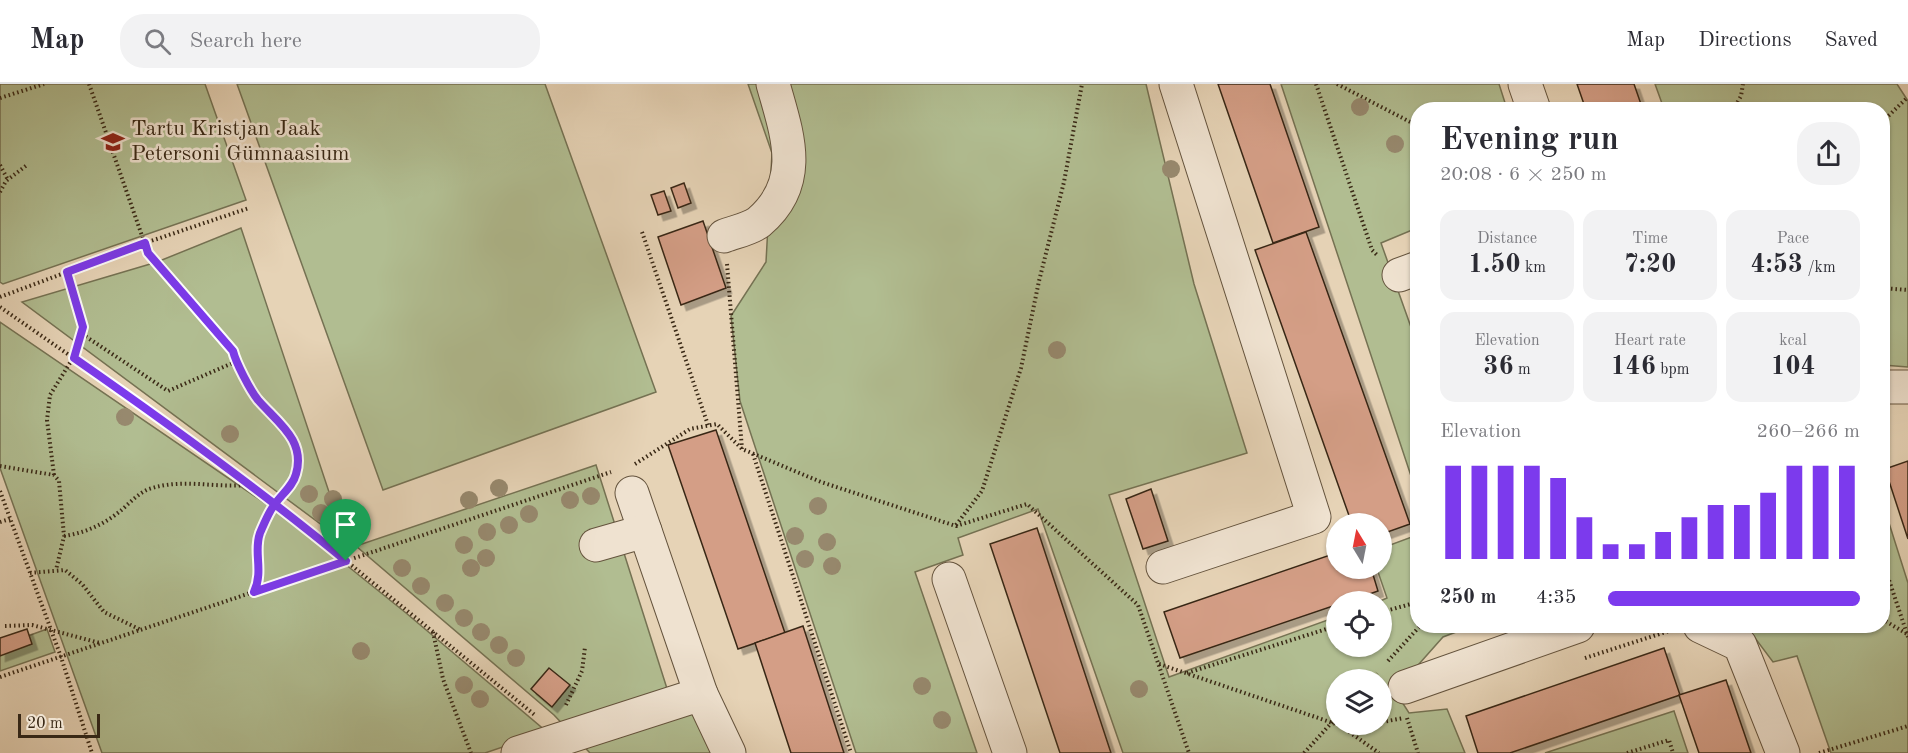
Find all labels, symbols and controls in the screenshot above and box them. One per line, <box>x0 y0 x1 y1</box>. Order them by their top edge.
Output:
search box <box>120 14 540 68</box>
icon: search <box>141 25 174 58</box>
text: Map <box>30 27 84 55</box>
text: Search here <box>189 30 302 52</box>
text: Map <box>1626 30 1665 51</box>
text: Directions <box>1698 30 1792 51</box>
text: Saved <box>1825 30 1878 51</box>
place label: Tartu Kristjan Jaak Petersoni Gümnaasium <box>131 118 350 165</box>
button: share <box>1797 122 1860 185</box>
text: Evening run <box>1440 124 1619 157</box>
school or university icon: Tartu Kristjan Jaak Petersoni Gümnaasium <box>100 129 126 155</box>
text: 20:08 · 6 × 250 m <box>1440 165 1607 185</box>
text: Distance <box>1477 231 1537 247</box>
text: Time <box>1632 231 1668 247</box>
text: Pace <box>1777 231 1809 247</box>
text: 1.50 <box>1468 252 1521 278</box>
text: 7:20 <box>1624 252 1676 278</box>
text: 4:53 <box>1750 252 1803 278</box>
text: km <box>1521 260 1546 276</box>
text: /km <box>1803 260 1836 276</box>
text: Elevation <box>1474 333 1540 349</box>
text: Heart rate <box>1614 333 1686 349</box>
text: kcal <box>1779 333 1807 349</box>
text: 36 <box>1483 354 1513 380</box>
text: 146 <box>1611 354 1656 380</box>
text: 104 <box>1770 354 1816 380</box>
text: m <box>1513 362 1531 378</box>
text: bpm <box>1656 362 1689 378</box>
text: Elevation <box>1440 422 1521 442</box>
text: 260–266 m <box>1757 422 1860 442</box>
pin <box>320 499 371 561</box>
icon: arrive <box>329 508 362 541</box>
north arrow <box>1326 513 1392 579</box>
map controls <box>1326 513 1392 735</box>
text: 250 m <box>1440 588 1496 608</box>
text: 4:35 <box>1536 588 1576 608</box>
button: locate <box>1326 591 1392 657</box>
button: layers <box>1326 669 1392 735</box>
scale bar <box>18 711 100 738</box>
text: 20 m <box>27 716 63 732</box>

